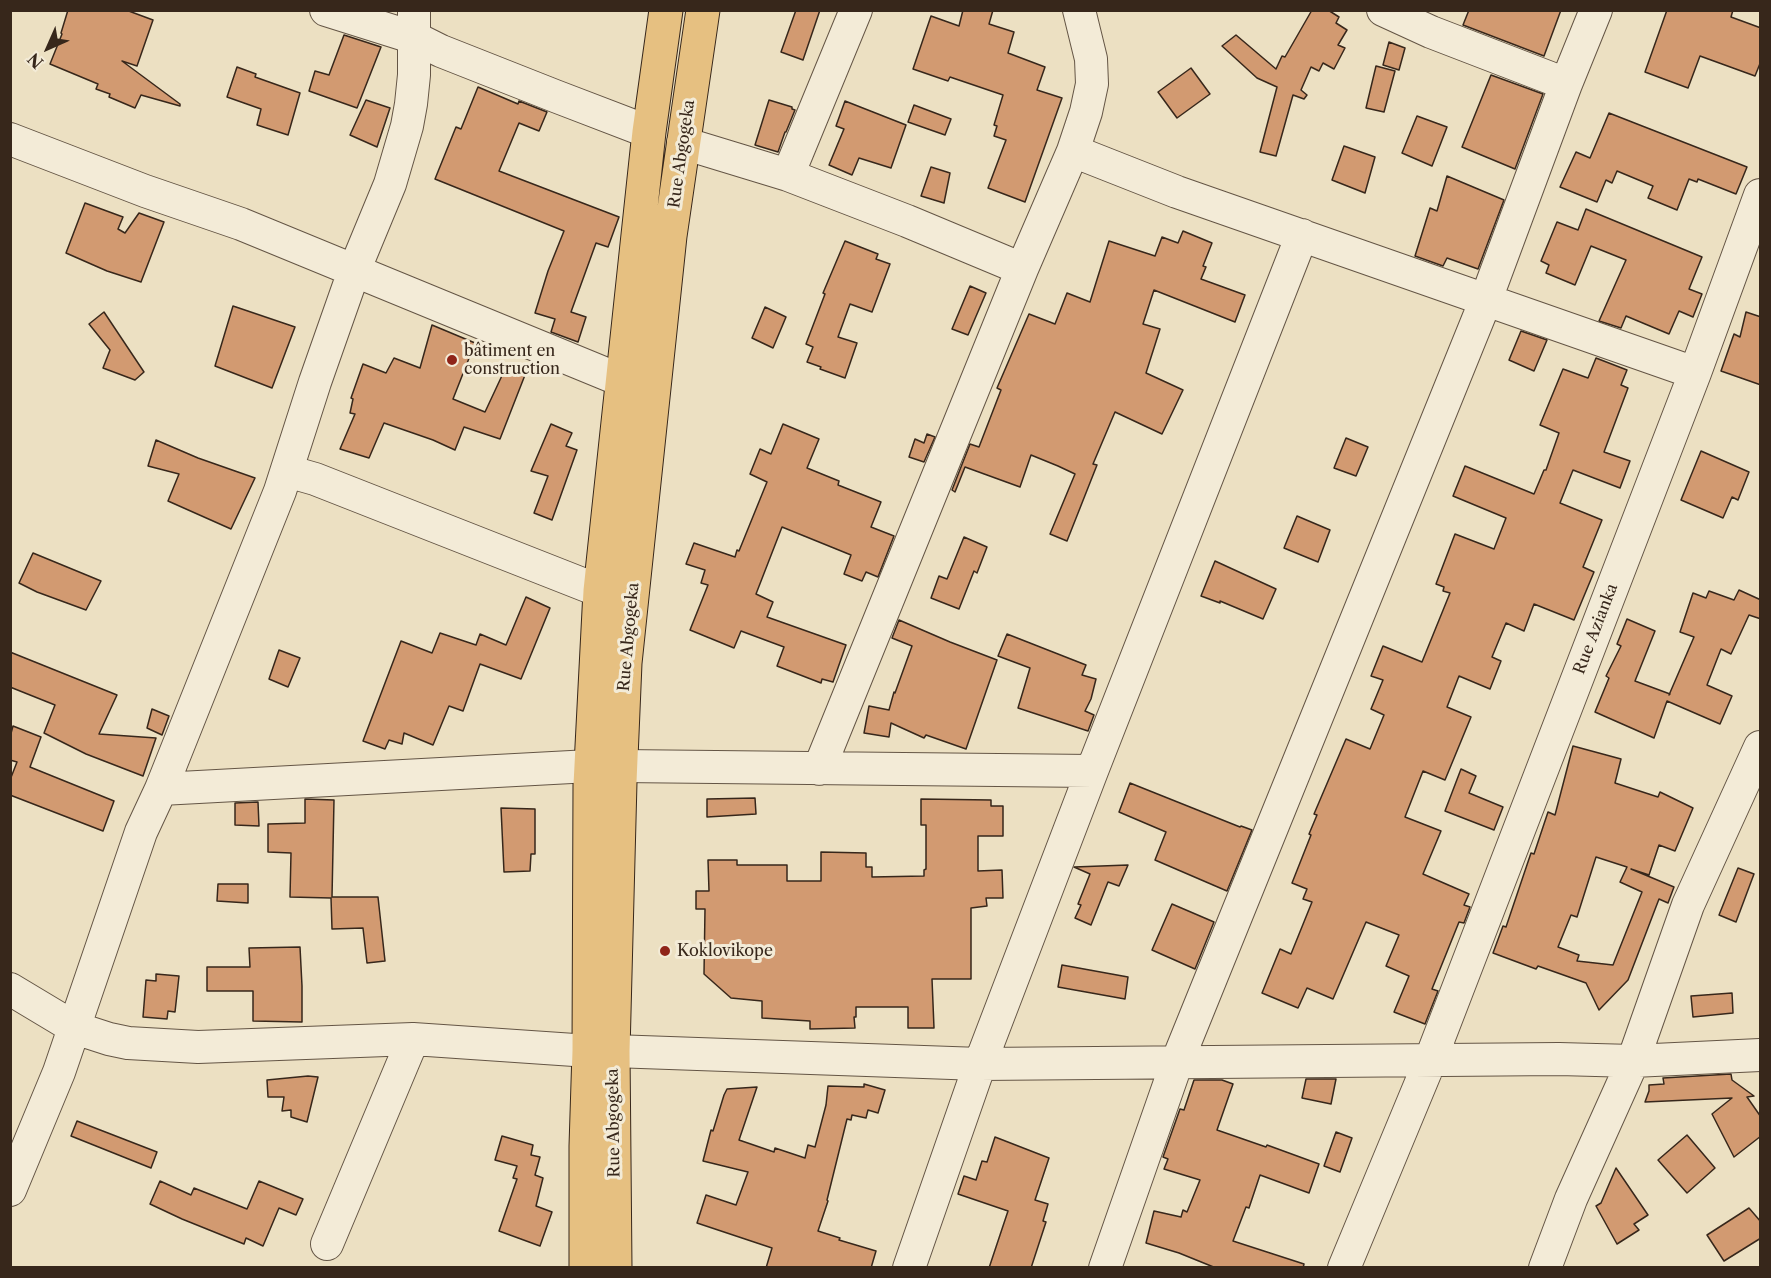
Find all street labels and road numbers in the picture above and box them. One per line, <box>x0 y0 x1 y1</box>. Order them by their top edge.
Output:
street label: Rue Abgogeka <box>665 99 699 209</box>
street label: Rue Azianka <box>1570 581 1622 677</box>
street label: Rue Abgogeka <box>615 582 643 692</box>
street label: Rue Abgogeka <box>603 1068 625 1178</box>

